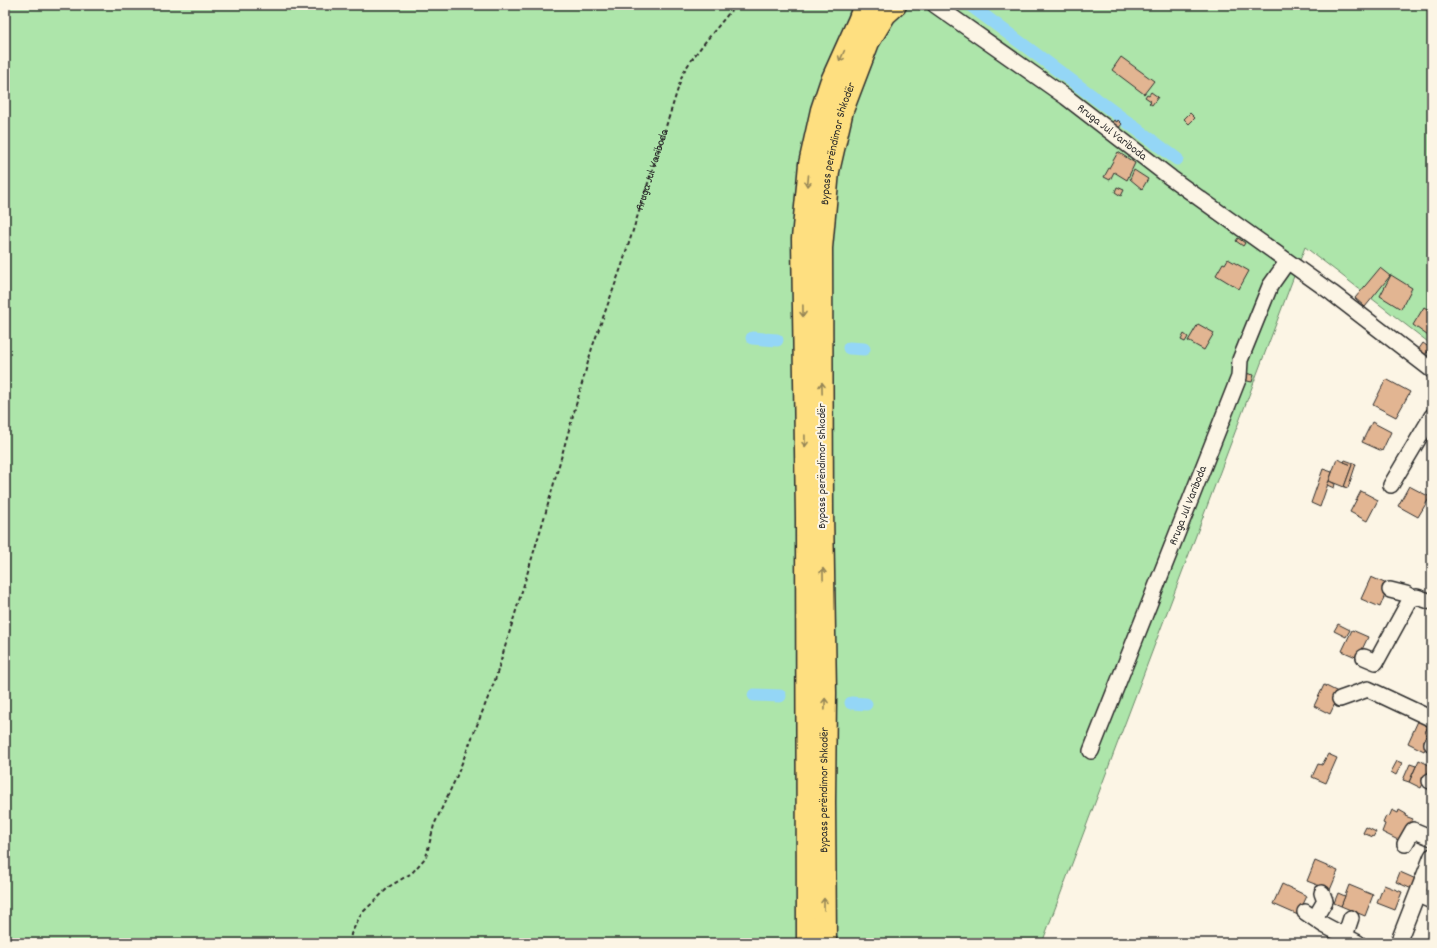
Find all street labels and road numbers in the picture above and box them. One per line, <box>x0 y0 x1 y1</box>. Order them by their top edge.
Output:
street label: Bypass perëndimor Shkodër <box>816 79 860 206</box>
street label: Rruga Jul Variboda <box>1073 100 1151 165</box>
street label: Rruga Jul Variboda <box>631 127 673 212</box>
street label: Bypass perëndimor Shkodër <box>814 403 831 529</box>
street label: Rruga Jul Variboda <box>1165 463 1212 548</box>
street label: Bypass perëndimor Shkodër <box>815 727 833 853</box>

